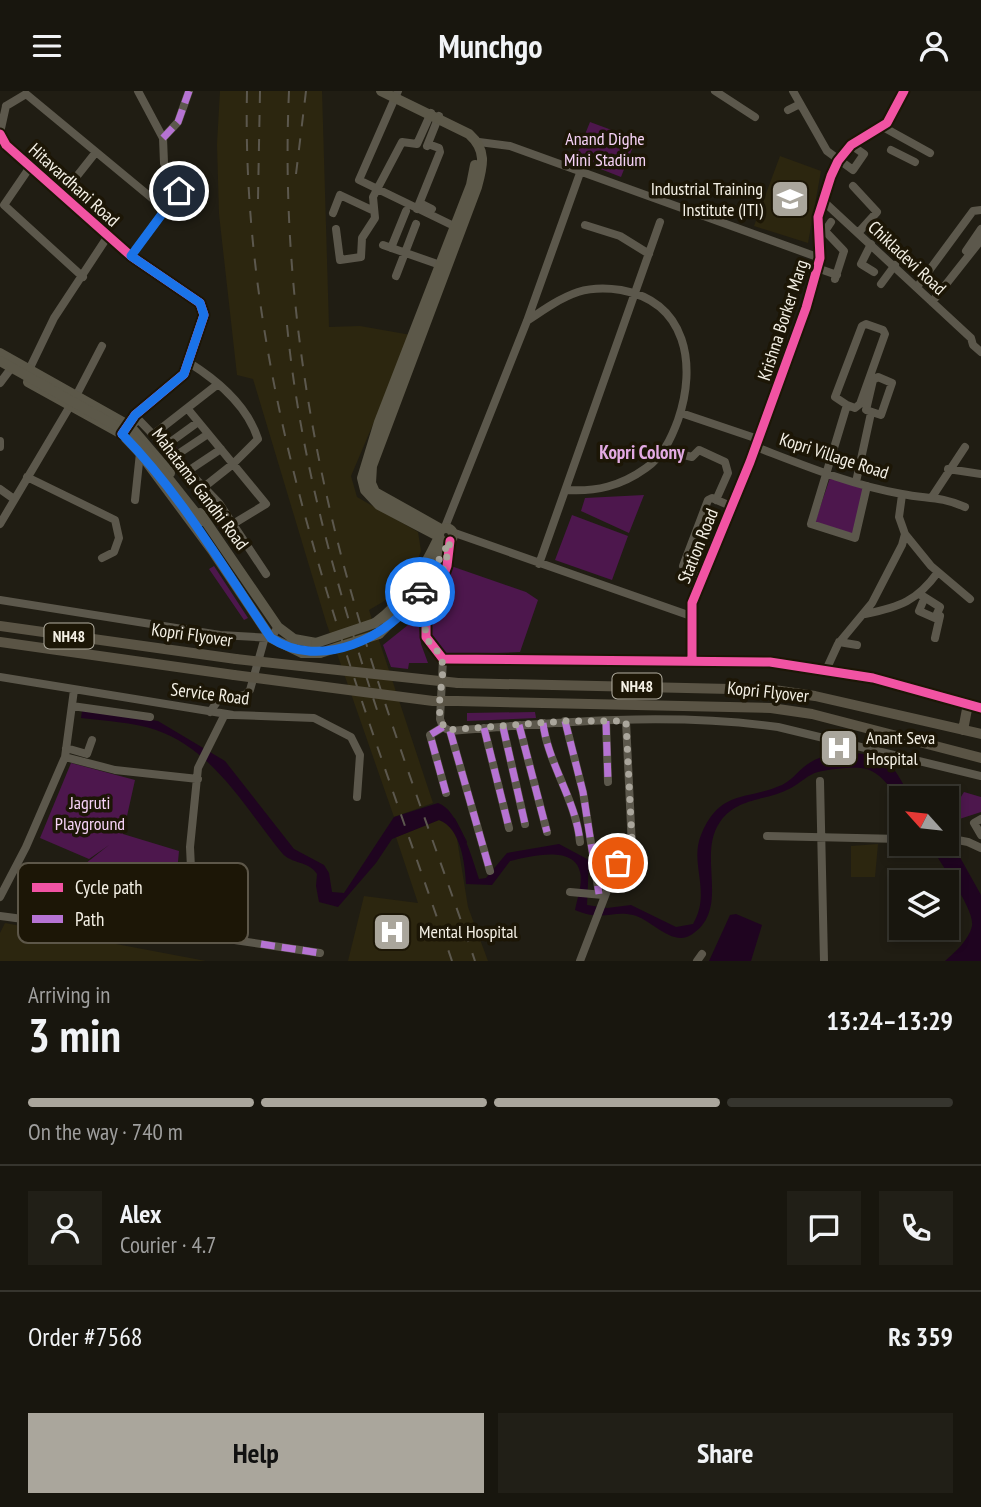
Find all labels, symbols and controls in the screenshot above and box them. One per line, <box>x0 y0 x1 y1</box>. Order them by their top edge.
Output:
text: Munchgo <box>439 25 542 67</box>
icon: menu <box>28 27 66 65</box>
icon: person <box>915 27 953 65</box>
park label: Anand Dighe Mini Stadium <box>564 127 646 171</box>
street label: Hitavardhani Road <box>24 138 124 231</box>
pin <box>149 161 209 221</box>
icon: home <box>160 172 198 210</box>
place label: Industrial Training Institute (ITI) <box>651 177 764 221</box>
school or university icon: Industrial Training Institute (ITI) <box>769 178 811 220</box>
street label: Chikladevi Road <box>863 216 951 300</box>
street label: Krishna Borker Marg <box>752 256 813 383</box>
street label: Mahatama Gandhi Road <box>147 423 254 554</box>
street label: Kopri Village Road <box>777 427 892 484</box>
district label: Kopri Colony <box>599 440 685 464</box>
street label: Station Road <box>672 505 723 587</box>
courier <box>385 557 455 627</box>
icon: car <box>401 573 439 611</box>
street label: Kopri Flyover <box>150 617 234 652</box>
road number: NH48 <box>44 623 94 649</box>
road number: NH48 <box>612 673 662 699</box>
street label: Kopri Flyover <box>726 676 810 707</box>
street label: Service Road <box>169 677 251 710</box>
place label: Anant Seva Hospital <box>866 726 935 770</box>
hospital icon: Anant Seva Hospital <box>818 727 860 769</box>
north arrow <box>889 786 959 856</box>
map controls <box>889 786 959 940</box>
park label: Jagruti Playground <box>55 791 125 835</box>
pin <box>588 833 648 893</box>
icon: bag <box>599 844 637 882</box>
legend <box>18 863 248 943</box>
button: layers <box>889 870 959 940</box>
text: Cycle path <box>75 875 143 899</box>
text: Path <box>75 907 104 931</box>
hospital icon: Mental Hospital <box>371 911 413 953</box>
place label: Mental Hospital <box>419 920 518 943</box>
text: Arriving in <box>28 980 110 1009</box>
text: 13:24–13:29 <box>826 1004 953 1037</box>
text: 3 min <box>28 1005 121 1065</box>
text: On the way · 740 m <box>28 1117 183 1146</box>
button: person <box>28 1191 102 1265</box>
button: chat <box>787 1191 861 1265</box>
button: phone <box>879 1191 953 1265</box>
text: Alex <box>120 1197 161 1230</box>
text: Courier · 4.7 <box>120 1230 216 1259</box>
text: Order #7568 <box>28 1320 143 1353</box>
text: Rs 359 <box>888 1320 953 1353</box>
button: Help <box>28 1413 484 1493</box>
button: Share <box>498 1413 953 1493</box>

